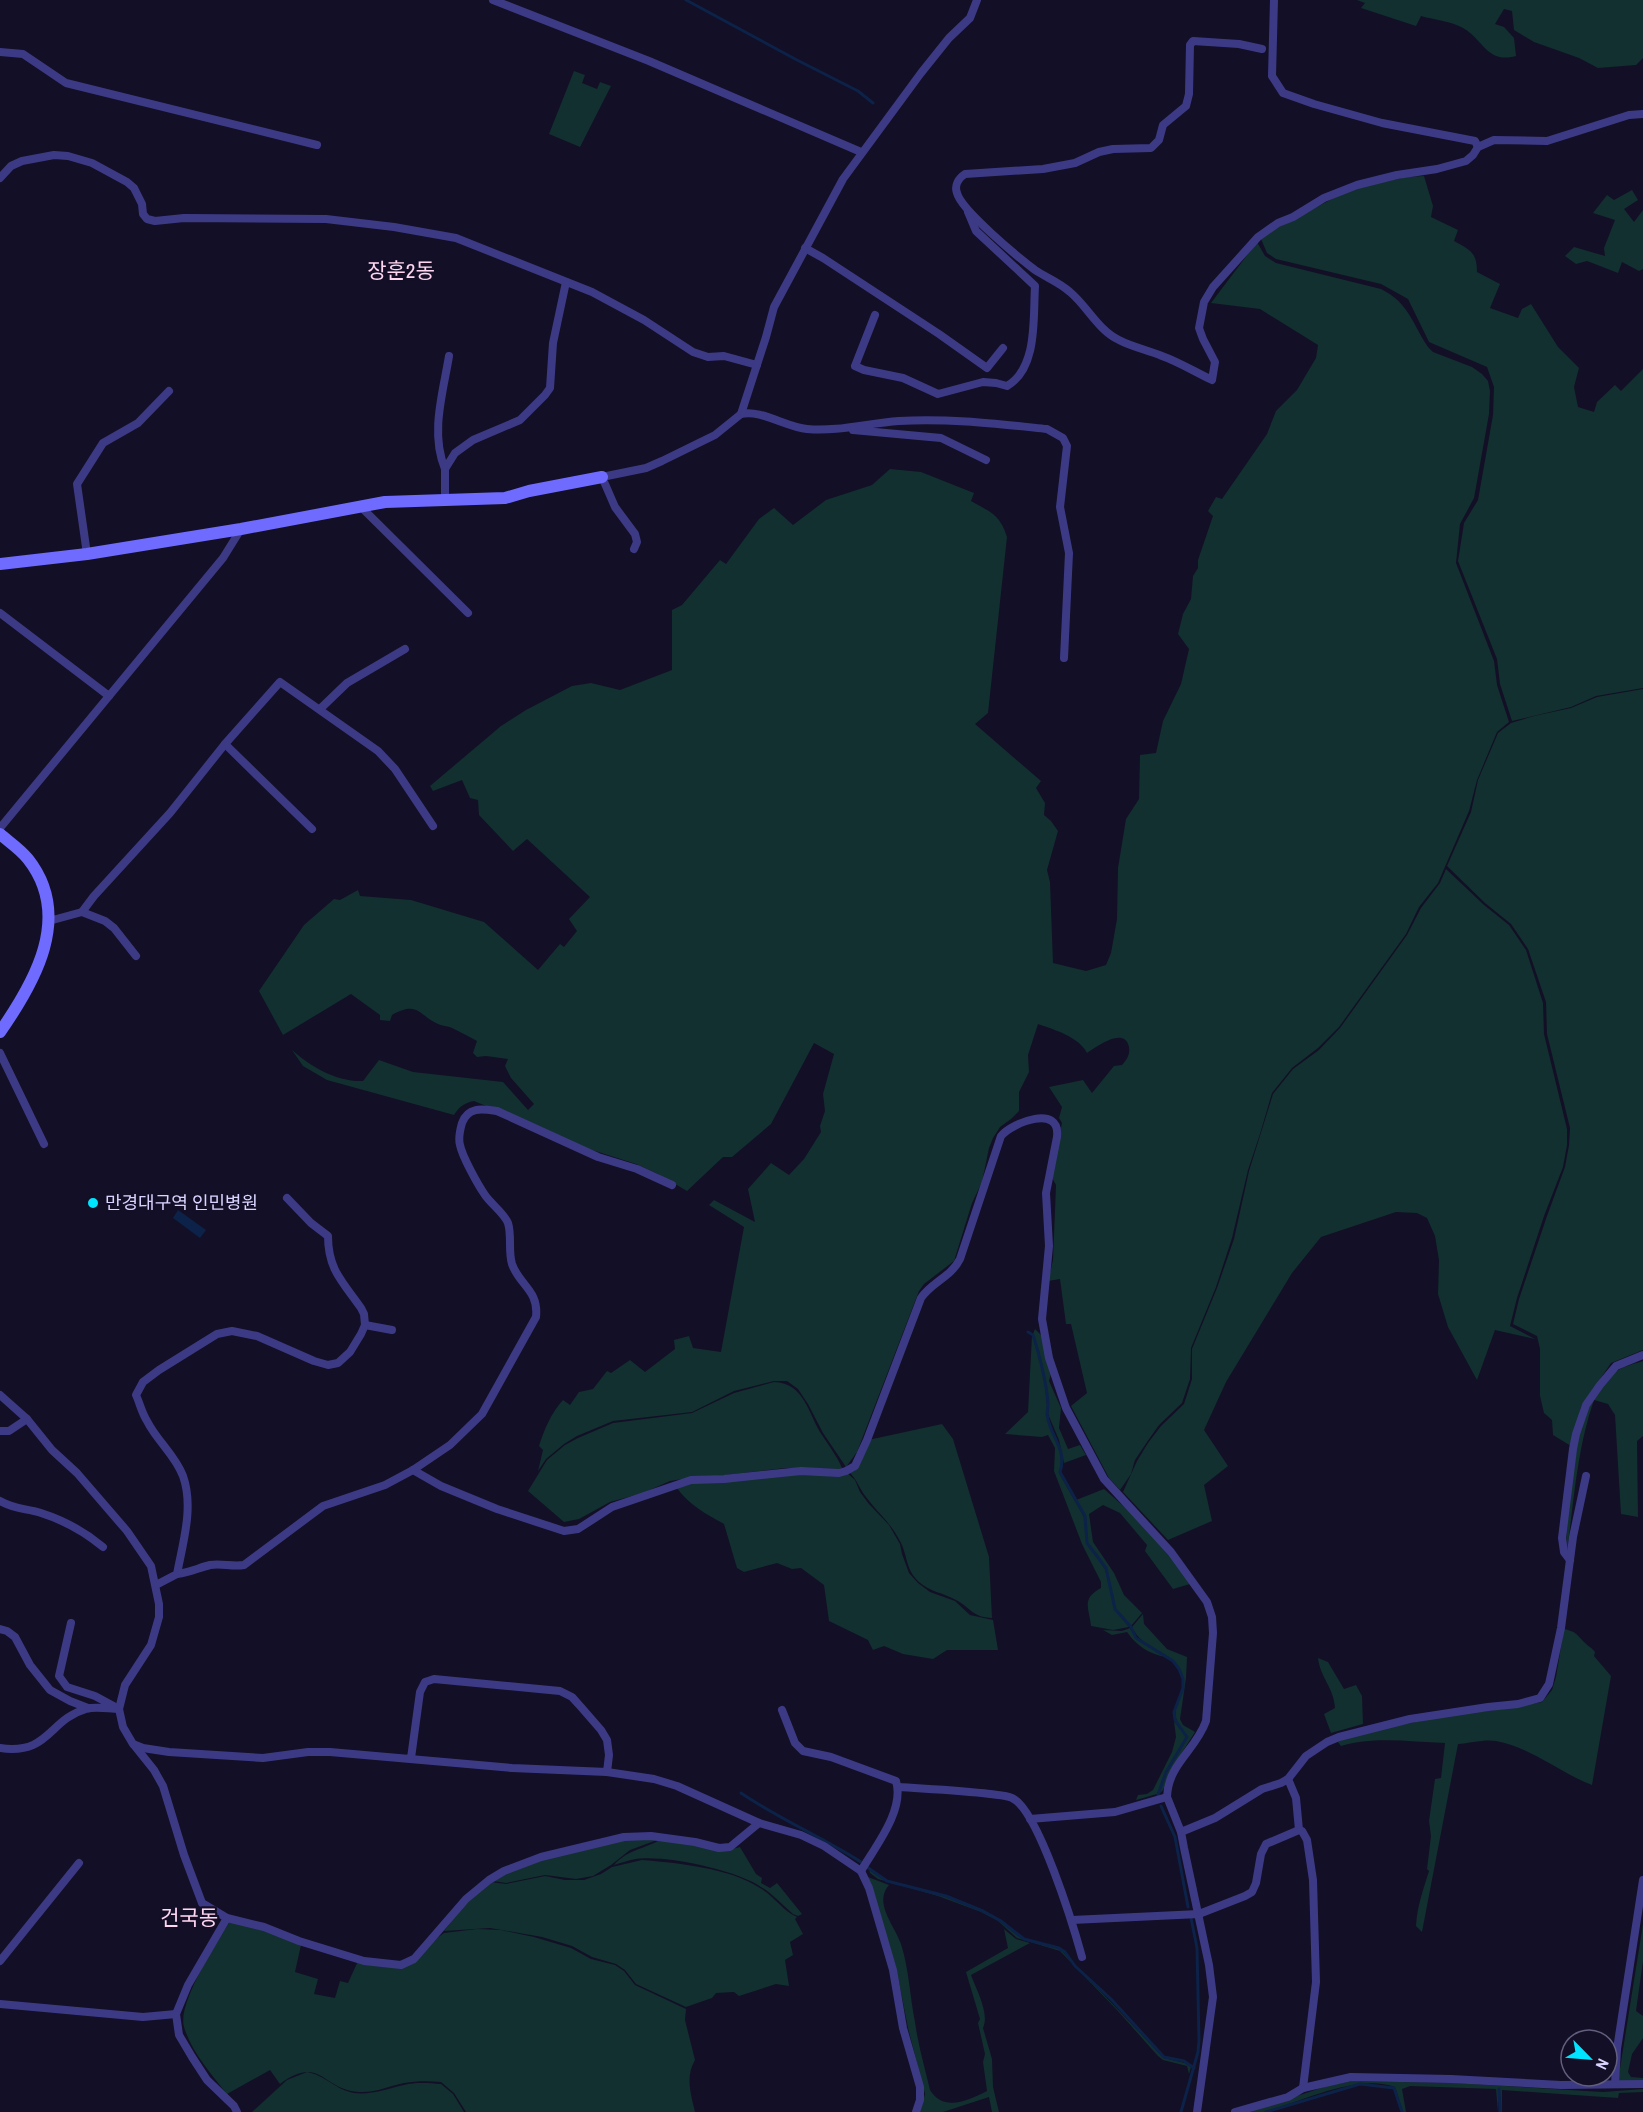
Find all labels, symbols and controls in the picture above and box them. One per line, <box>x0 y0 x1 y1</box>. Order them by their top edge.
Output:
district label: 장훈2동 <box>367 256 435 285</box>
place label: 만경대구역 인민병원 <box>105 1190 258 1215</box>
marker: 만경대구역 인민병원 <box>86 1196 100 1210</box>
district label: 건국동 <box>160 1903 218 1932</box>
north arrow <box>1559 2028 1619 2088</box>
text: N <box>1591 2055 1615 2073</box>

